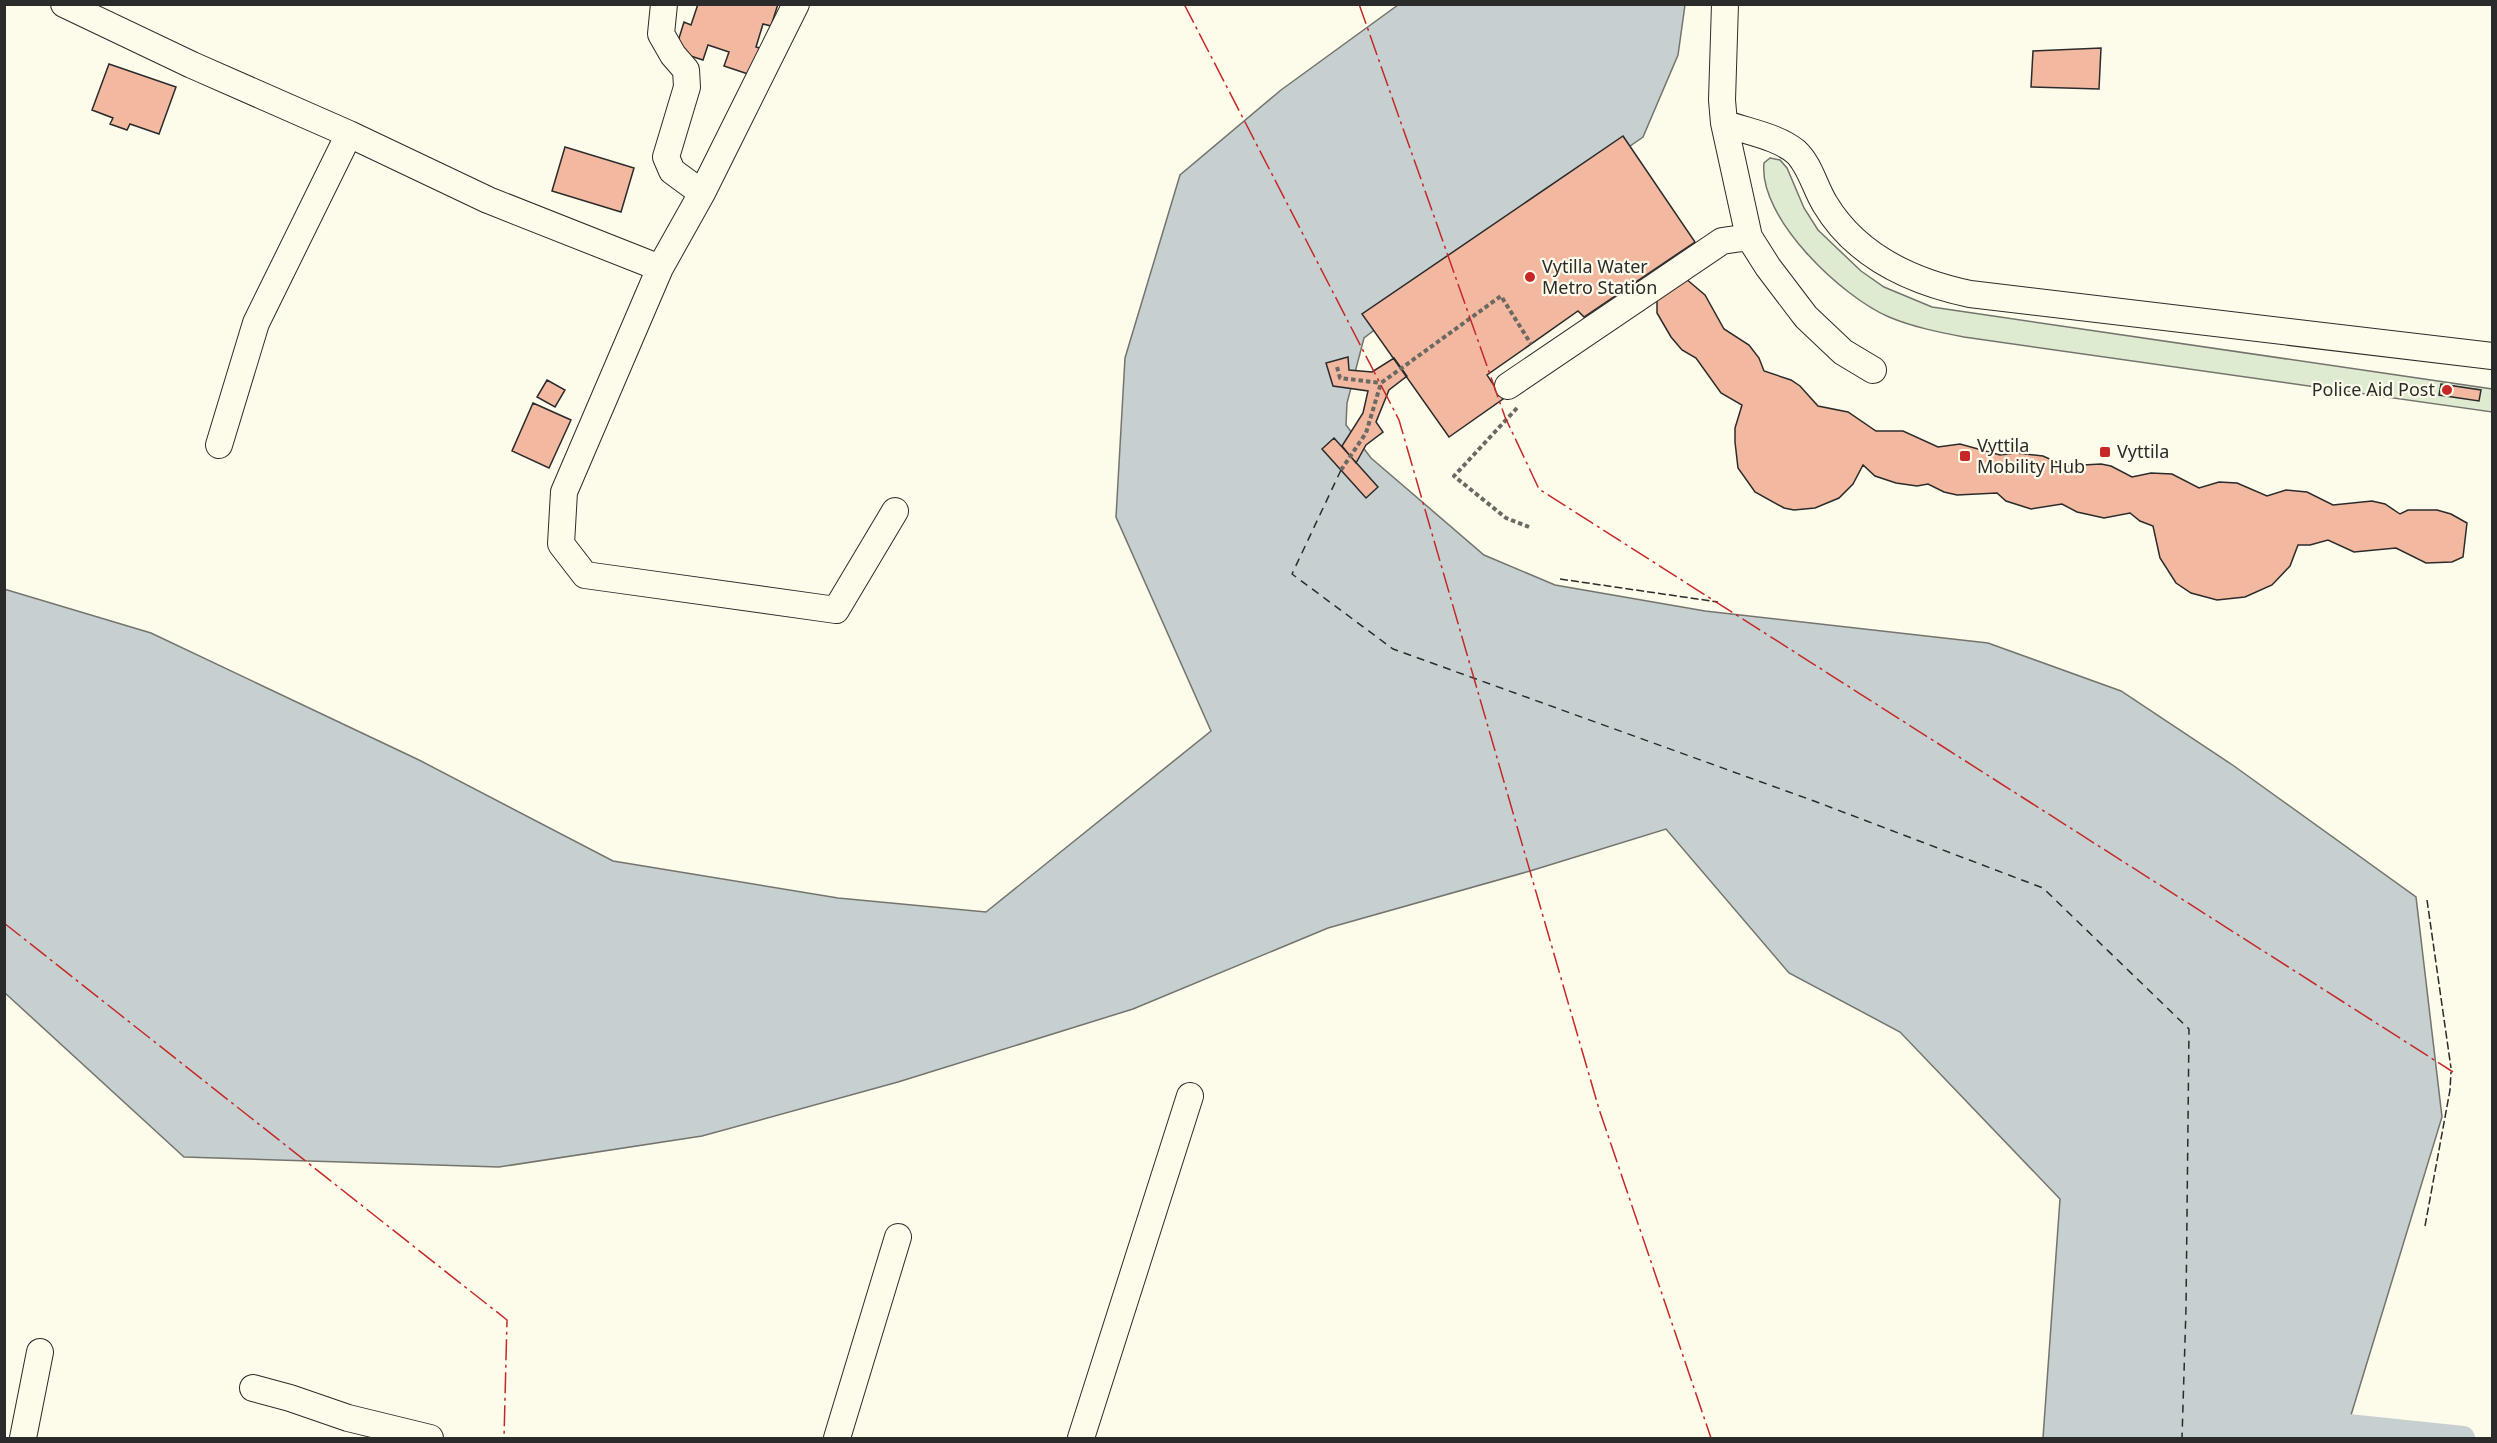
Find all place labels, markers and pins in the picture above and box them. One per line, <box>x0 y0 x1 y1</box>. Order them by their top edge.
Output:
place label: Vytilla Water Metro Station <box>1542 254 1657 299</box>
marker: Vytilla Water Metro Station <box>1523 270 1537 284</box>
place label: Police Aid Post <box>2312 377 2435 401</box>
marker: Police Aid Post <box>2440 383 2454 397</box>
place label: Vyttila Mobility Hub <box>1977 433 2085 478</box>
place label: Vyttila <box>2117 439 2169 463</box>
marker: Vyttila <box>2098 445 2112 459</box>
marker: Vyttila Mobility Hub <box>1958 449 1972 463</box>

